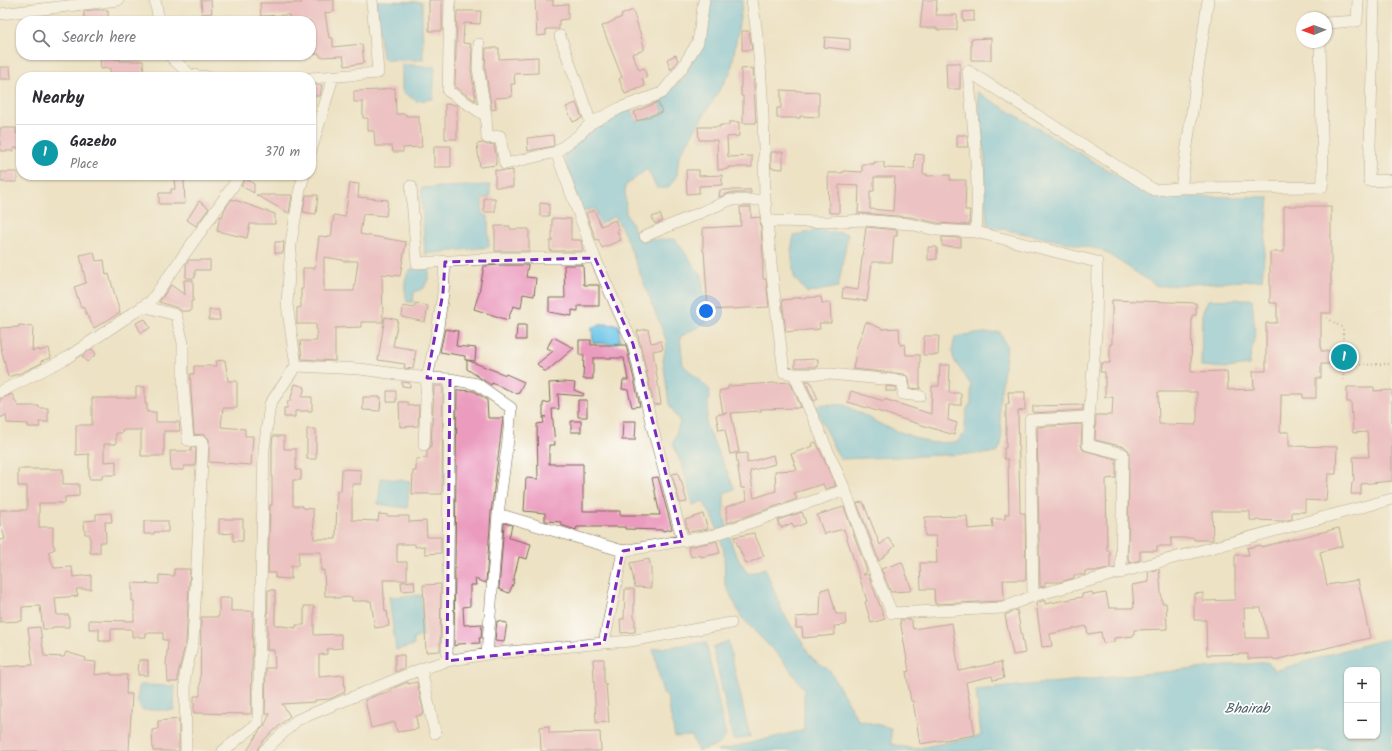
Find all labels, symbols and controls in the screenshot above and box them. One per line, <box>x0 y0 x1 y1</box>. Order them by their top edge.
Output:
north arrow <box>1296 12 1332 48</box>
search box <box>16 16 316 60</box>
text: Search here <box>62 26 136 50</box>
icon: search <box>30 27 52 49</box>
text: Nearby <box>32 85 84 112</box>
text: Gazebo <box>70 130 116 154</box>
text: 1 <box>43 142 47 163</box>
text: 370 m <box>265 142 300 163</box>
text: Place <box>70 154 98 175</box>
your location <box>696 301 716 321</box>
pin: 1 <box>1331 342 1357 372</box>
map controls <box>1344 667 1380 739</box>
button: + <box>1344 667 1380 703</box>
water label: Bhairab <box>1225 698 1271 720</box>
button: − <box>1344 703 1380 739</box>

